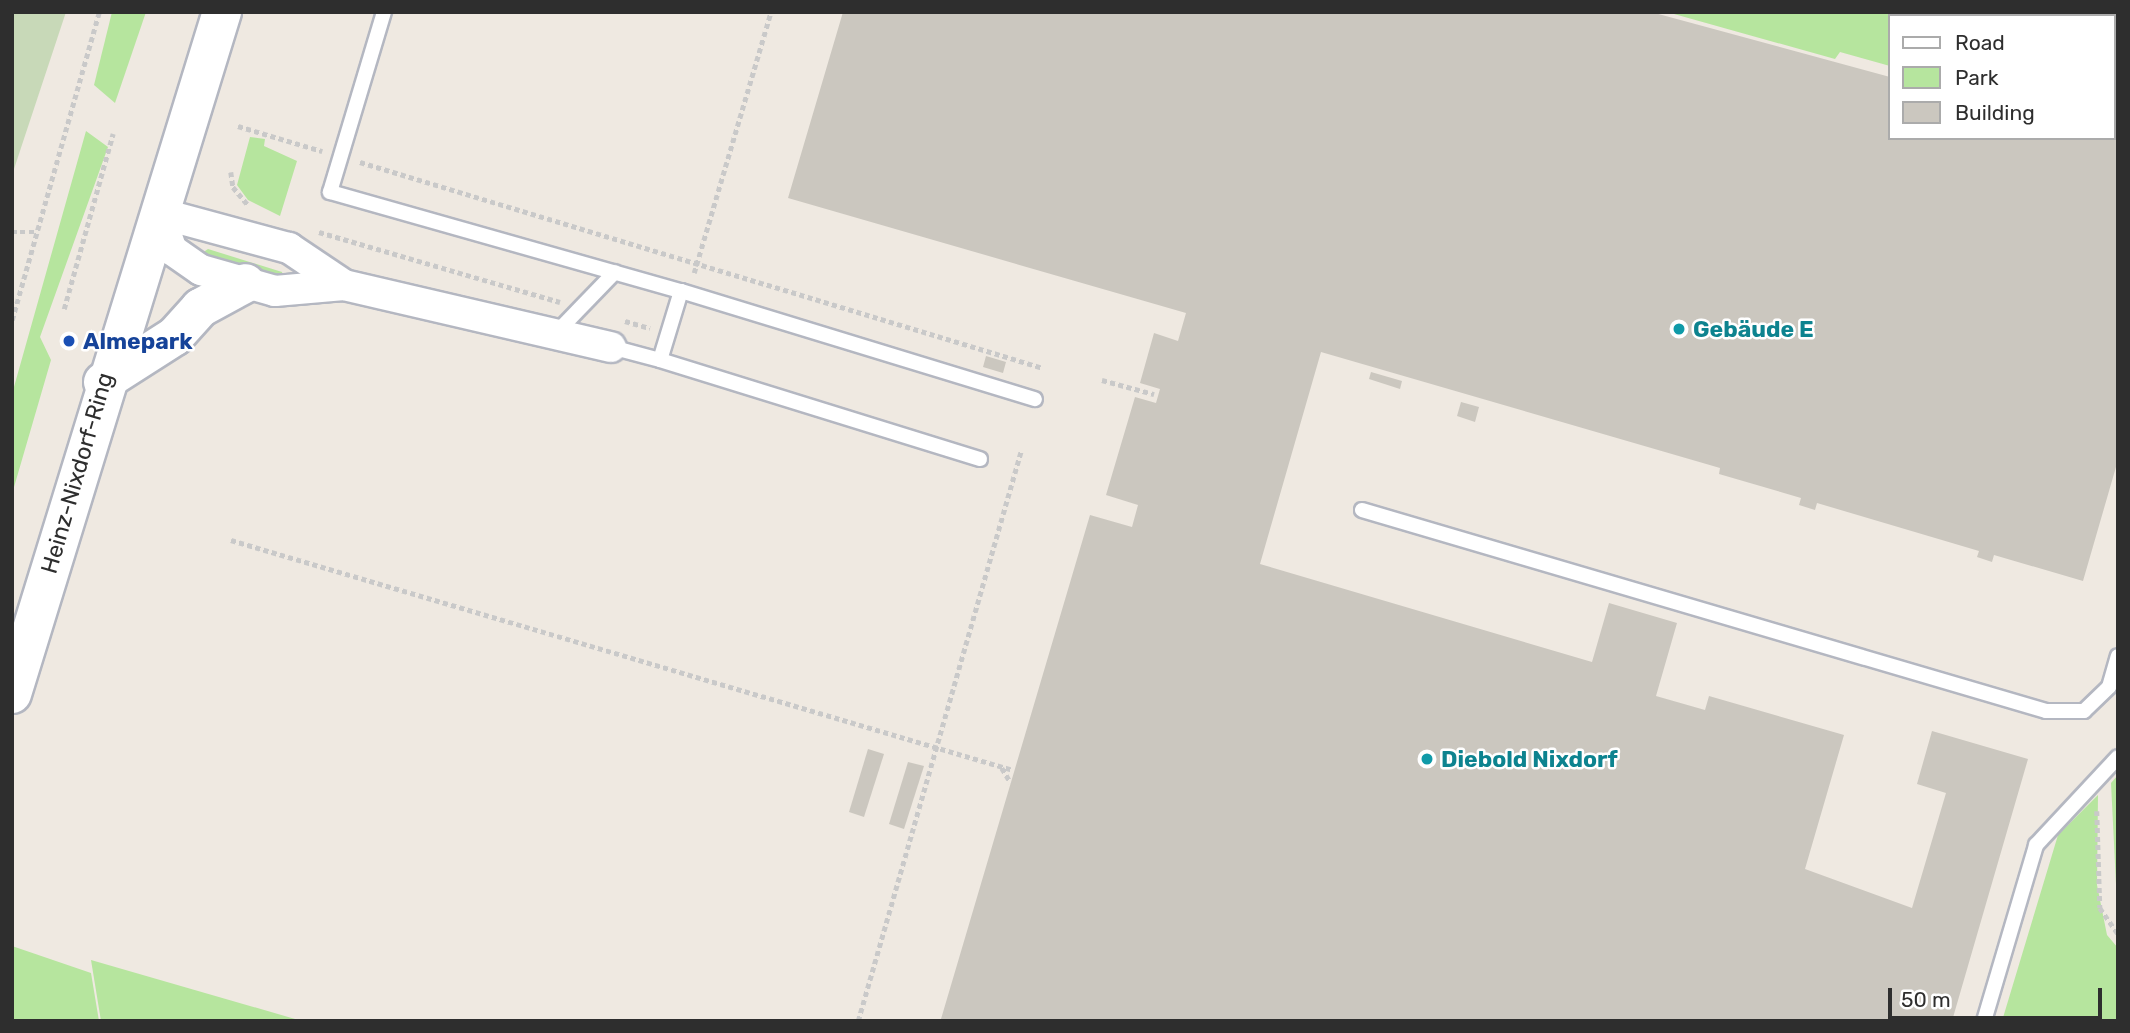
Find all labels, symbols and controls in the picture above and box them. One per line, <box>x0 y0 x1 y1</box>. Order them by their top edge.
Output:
legend <box>1888 14 2116 140</box>
text: Road <box>1955 30 2005 55</box>
text: Park <box>1955 65 1999 90</box>
text: Building <box>1955 100 2035 125</box>
place label: Gebäude E <box>1693 315 1814 343</box>
marker: Gebäude E <box>1671 321 1687 337</box>
place label: Almepark <box>83 327 193 355</box>
marker: Almepark <box>61 333 77 349</box>
street label: Heinz-Nixdorf-Ring <box>35 369 119 577</box>
place label: Diebold Nixdorf <box>1441 745 1618 773</box>
marker: Diebold Nixdorf <box>1419 751 1435 767</box>
scale bar <box>1892 974 2106 1018</box>
text: 50 m <box>1901 987 1951 1012</box>

